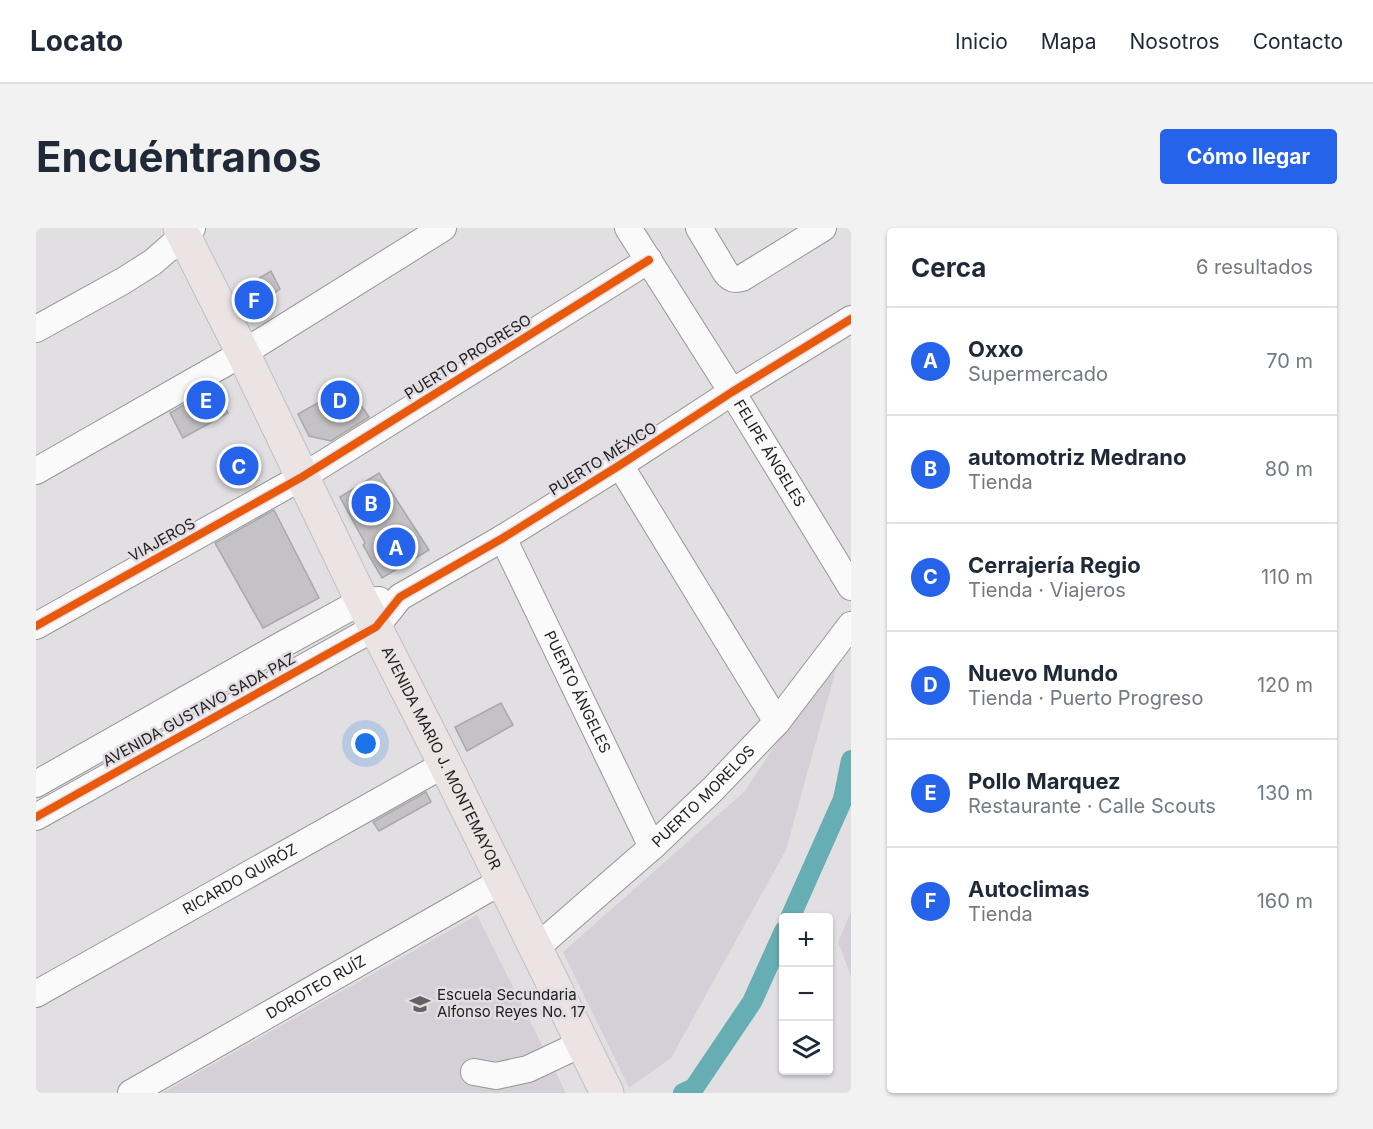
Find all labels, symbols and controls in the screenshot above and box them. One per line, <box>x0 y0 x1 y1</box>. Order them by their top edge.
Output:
text: Locato <box>30 24 123 58</box>
text: Inicio <box>955 29 1008 54</box>
text: Mapa <box>1041 29 1096 54</box>
text: Nosotros <box>1129 29 1220 54</box>
text: Contacto <box>1253 29 1343 54</box>
button: Cómo llegar <box>1160 129 1337 184</box>
text: Encuéntranos <box>36 131 321 182</box>
text: Cerca <box>911 252 986 283</box>
text: 6 resultados <box>1196 255 1313 279</box>
pin: F <box>234 278 274 322</box>
street label: PUERTO PROGRESO <box>401 310 535 403</box>
text: Oxxo <box>968 336 1024 362</box>
text: A <box>923 349 938 373</box>
text: 70 m <box>1266 349 1313 373</box>
text: Supermercado <box>968 362 1108 386</box>
pin: E <box>186 378 226 423</box>
pin: D <box>320 378 360 423</box>
street label: FELIPE ÁNGELES <box>730 396 810 510</box>
street label: PUERTO MÉXICO <box>545 418 660 499</box>
pin: C <box>220 444 258 488</box>
text: automotriz Medrano <box>968 444 1186 470</box>
text: B <box>924 457 937 481</box>
text: 80 m <box>1265 457 1313 481</box>
text: Tienda <box>968 470 1033 494</box>
pin: B <box>352 480 390 526</box>
street label: VIAJEROS <box>125 514 198 566</box>
pin: A <box>376 524 416 570</box>
text: Cerrajería Regio <box>968 552 1141 578</box>
text: C <box>923 565 938 589</box>
text: 110 m <box>1261 565 1313 589</box>
text: Tienda · Viajeros <box>968 578 1126 602</box>
street label: PUERTO ÁNGELES <box>540 628 615 756</box>
street label: AVENIDA MARIO J. MONTEMAYOR <box>378 643 506 873</box>
street label: AVENIDA GUSTAVO SADA PAZ <box>99 649 298 771</box>
text: Nuevo Mundo <box>968 660 1118 686</box>
text: D <box>923 673 938 697</box>
text: 120 m <box>1257 673 1313 697</box>
text: Tienda · Puerto Progreso <box>968 686 1203 710</box>
your location <box>351 729 380 758</box>
street label: PUERTO MORELOS <box>648 741 759 851</box>
text: Pollo Marquez <box>968 768 1121 794</box>
text: E <box>924 781 937 805</box>
text: 130 m <box>1257 781 1313 805</box>
text: Restaurante · Calle Scouts <box>968 794 1216 818</box>
street label: RICARDO QUIRÓZ <box>179 839 300 919</box>
text: Autoclimas <box>968 876 1090 902</box>
text: F <box>925 889 936 913</box>
text: 160 m <box>1257 889 1313 913</box>
text: Tienda <box>968 902 1033 926</box>
map controls <box>779 913 833 1075</box>
button: + <box>779 913 833 967</box>
street label: DOROTEO RUÍZ <box>262 951 369 1023</box>
button: − <box>779 967 833 1021</box>
place label: Escuela Secundaria Alfonso Reyes No. 17 <box>437 985 585 1021</box>
school or university icon: Escuela Secundaria Alfonso Reyes No. 17 <box>408 992 432 1016</box>
button: layers <box>779 1021 833 1075</box>

